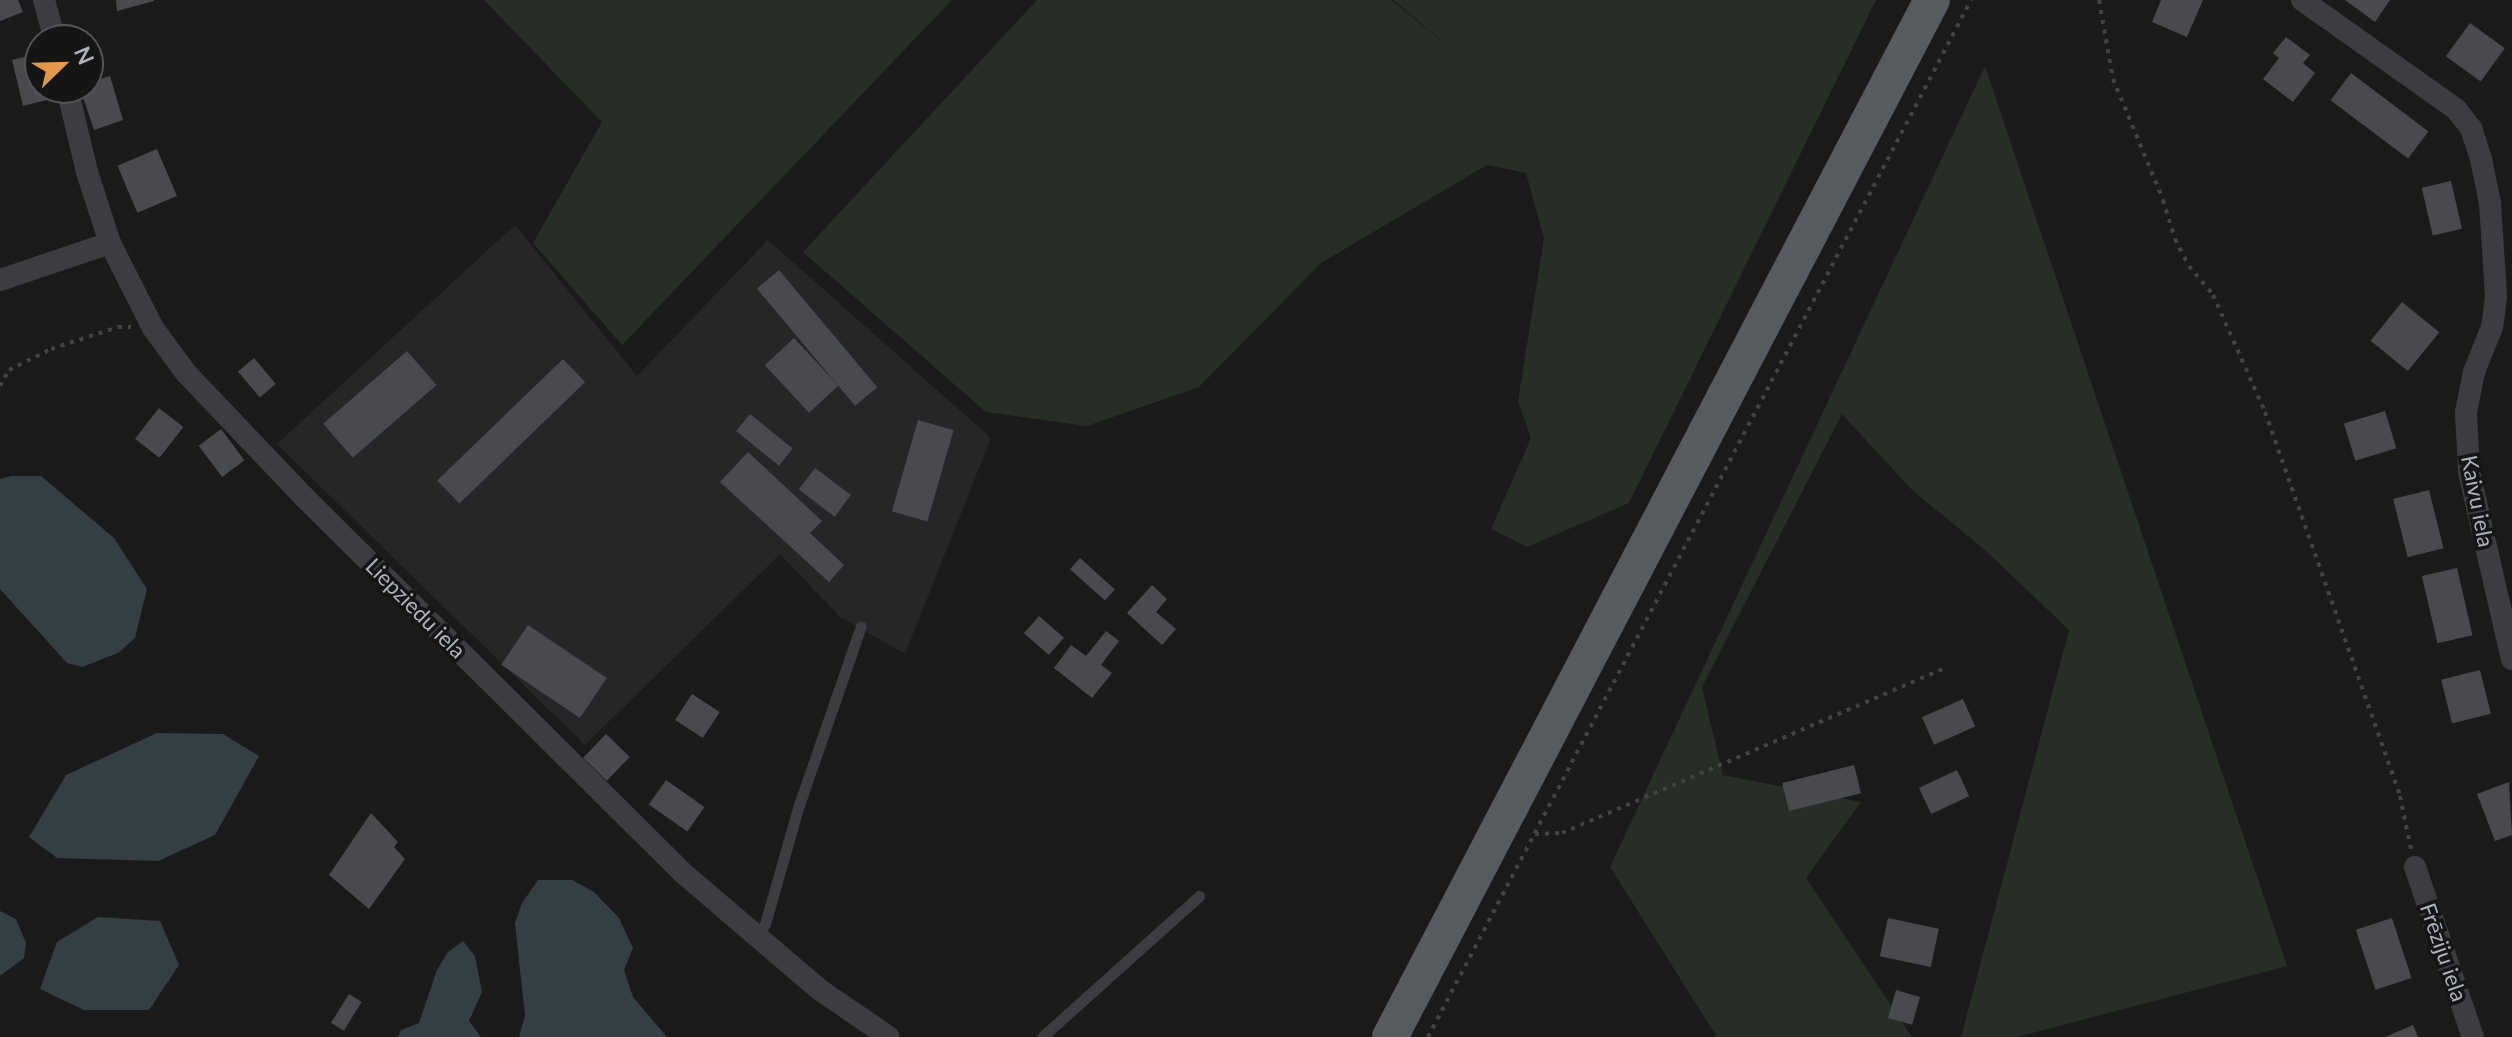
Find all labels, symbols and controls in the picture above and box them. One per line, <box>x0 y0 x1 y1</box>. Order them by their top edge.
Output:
north arrow <box>24 24 104 104</box>
text: N <box>69 42 100 68</box>
street label: Kaivu iela <box>2456 453 2500 549</box>
street label: Liepziedu iela <box>361 553 471 663</box>
street label: Frēziju iela <box>2415 899 2473 1005</box>

